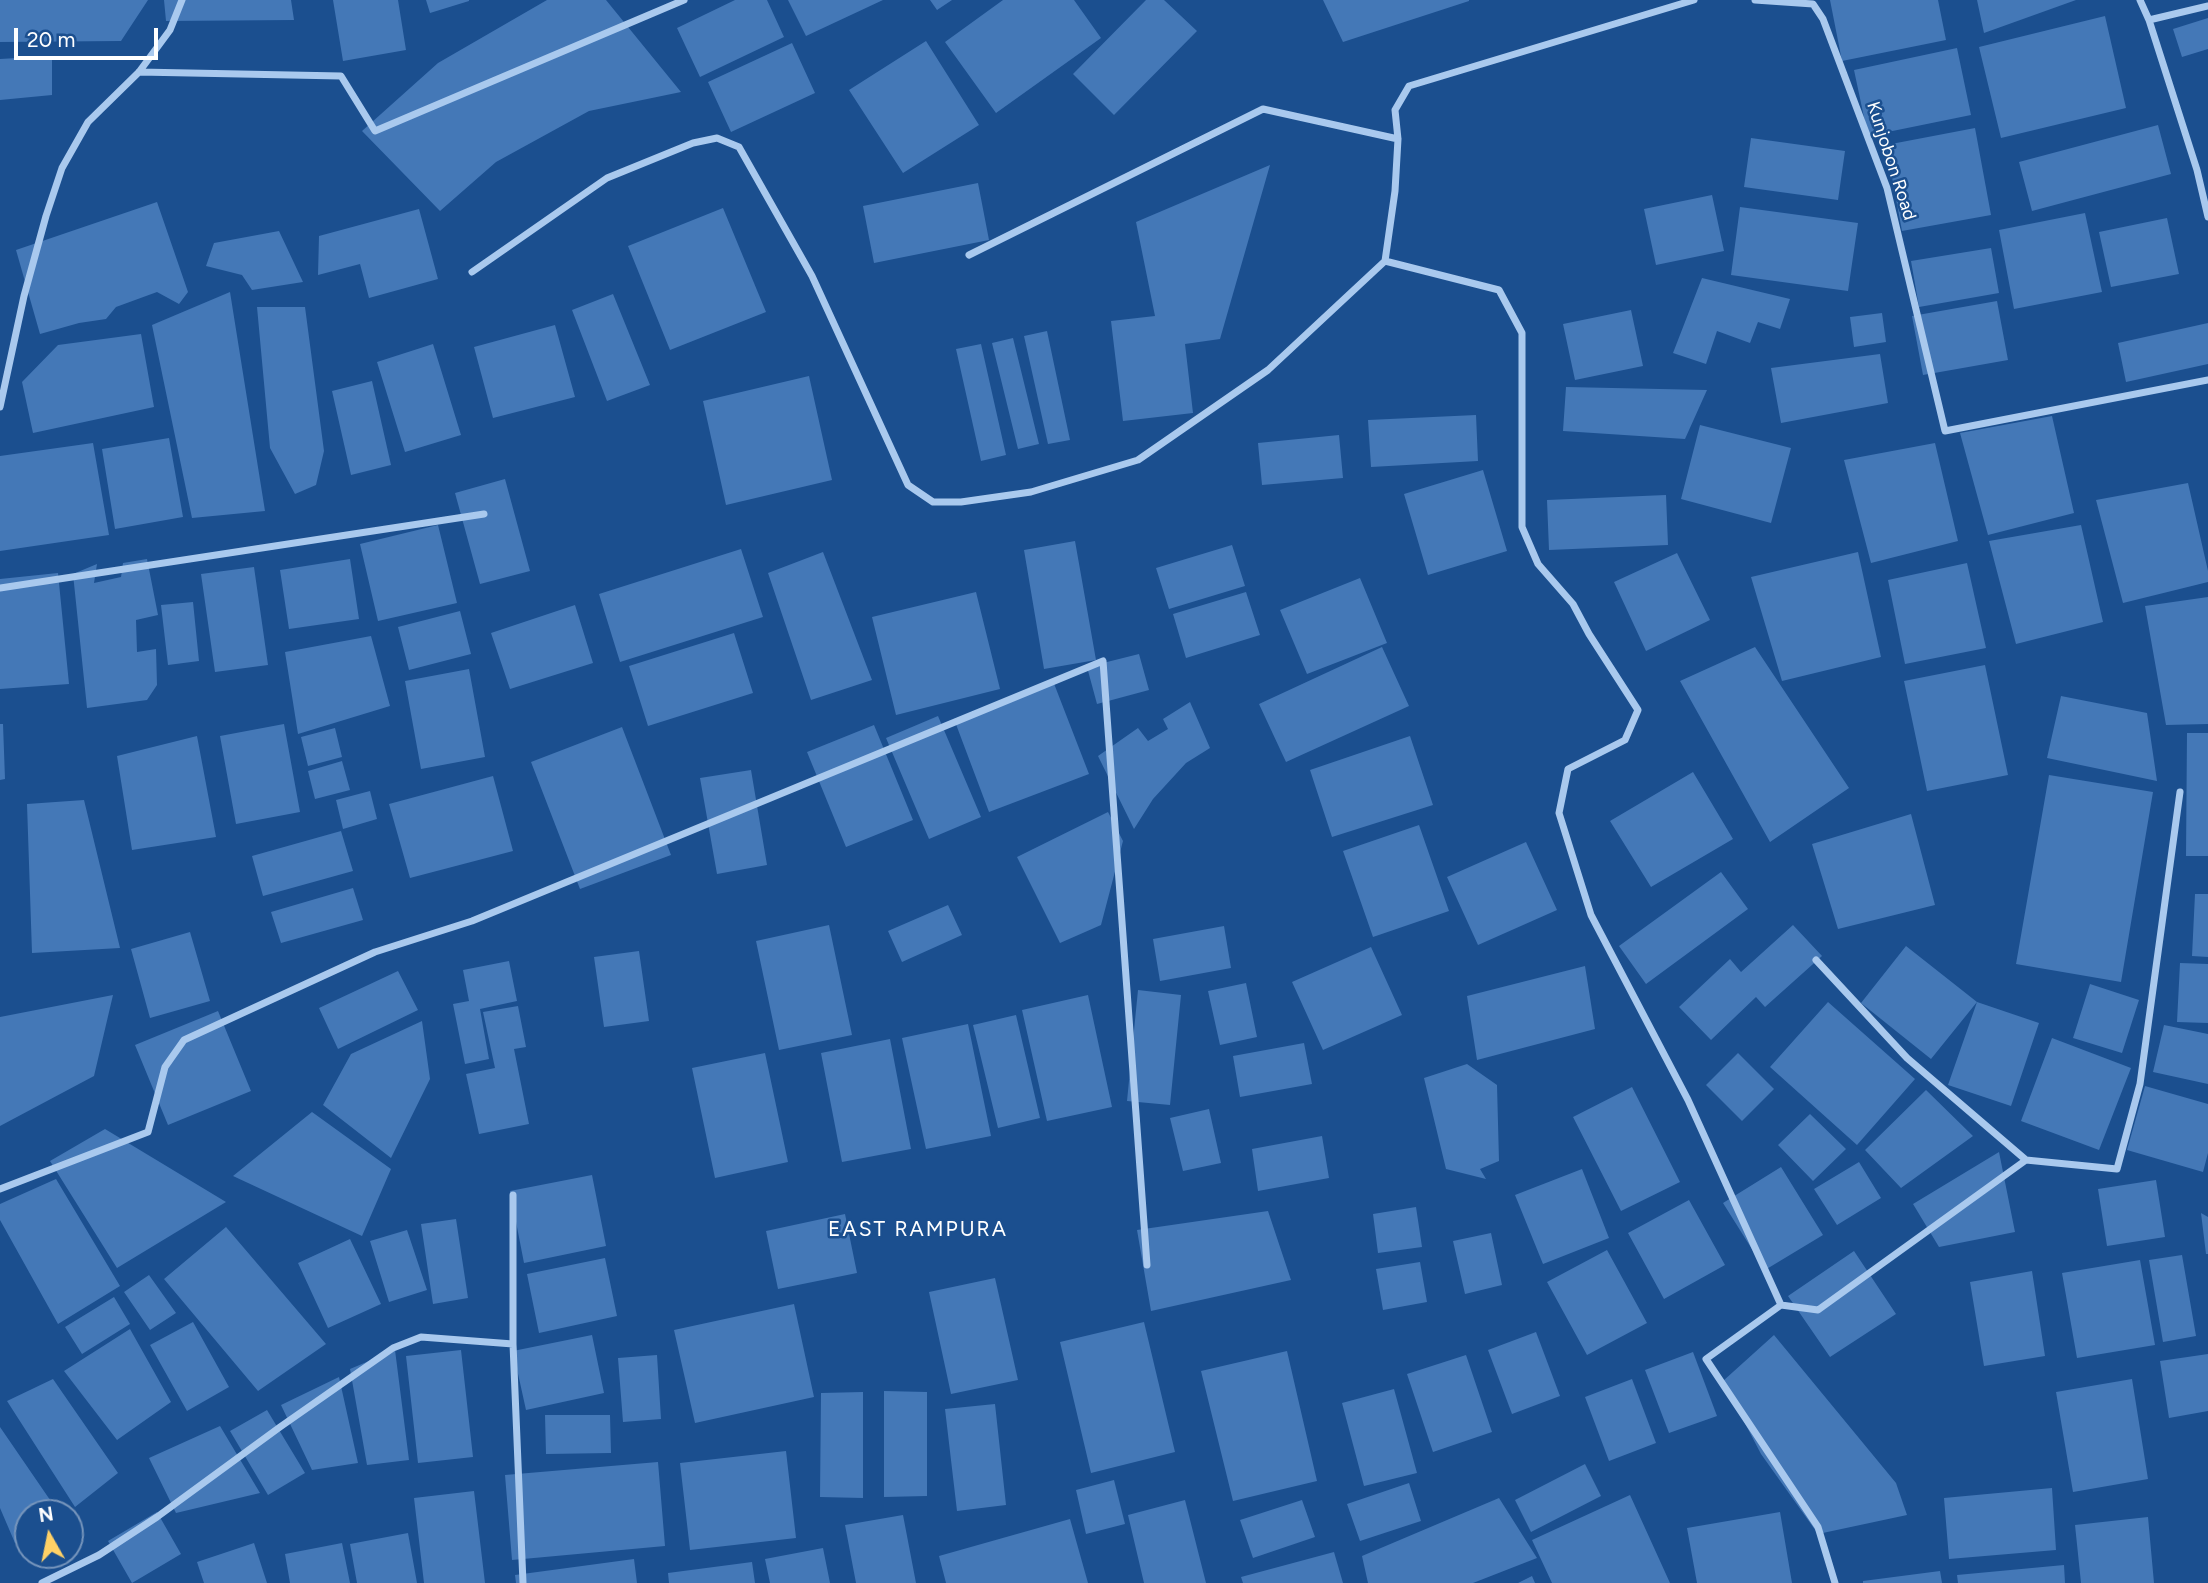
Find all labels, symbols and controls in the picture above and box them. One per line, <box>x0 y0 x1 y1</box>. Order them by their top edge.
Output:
scale bar <box>18 14 161 58</box>
text: 20 m <box>27 27 75 52</box>
street label: Kunjobon Road <box>1862 99 1920 223</box>
district label: EAST RAMPURA <box>830 1217 1006 1243</box>
north arrow <box>14 1499 84 1569</box>
text: N <box>37 1502 55 1527</box>

